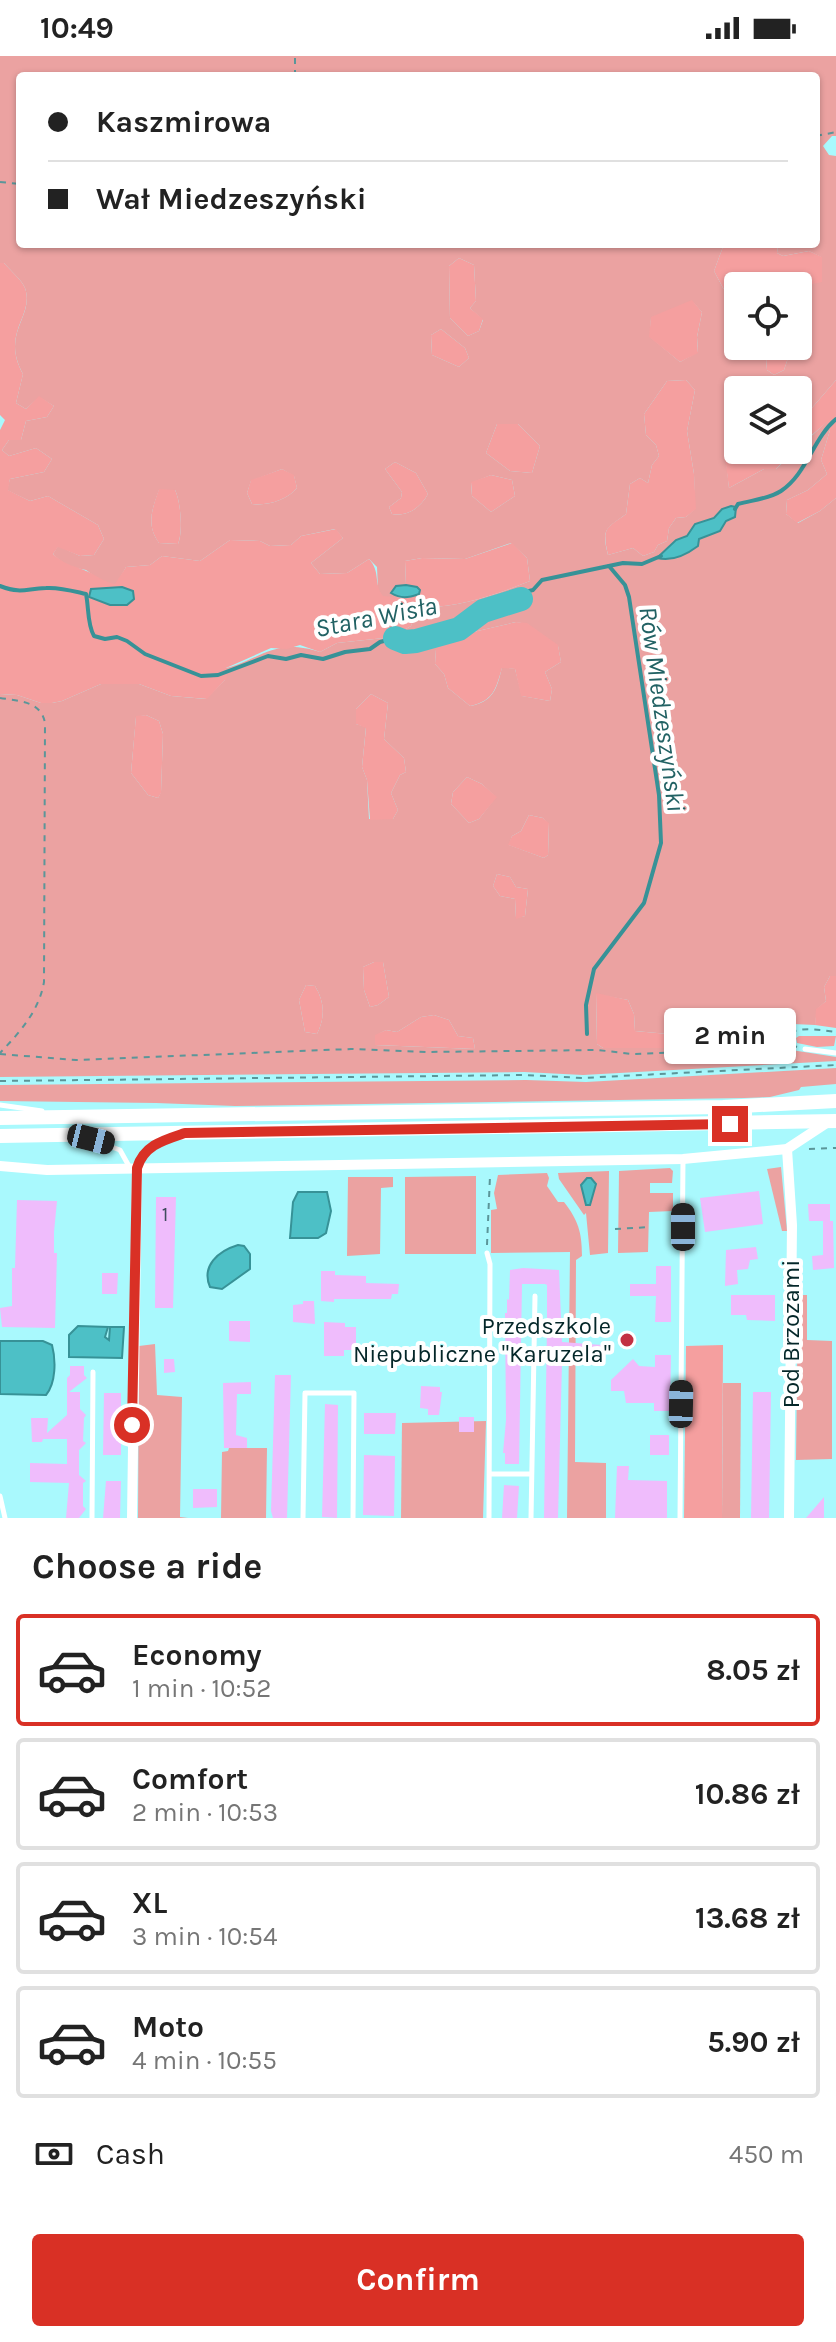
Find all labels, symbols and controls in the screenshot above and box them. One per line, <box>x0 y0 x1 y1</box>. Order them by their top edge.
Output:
text: 10:49 <box>40 10 114 46</box>
text: Kaszmirowa <box>96 104 271 140</box>
text: Wał Miedzeszyński <box>96 181 367 217</box>
map controls <box>724 272 812 464</box>
button: locate <box>724 272 812 360</box>
button: layers <box>724 376 812 464</box>
water label: Stara Wisła <box>312 590 440 644</box>
water label: Rów Miedzeszyński <box>632 604 692 814</box>
callout: 2 min <box>664 1008 796 1064</box>
text: 2 min <box>694 1020 766 1051</box>
route end <box>712 1106 748 1142</box>
car <box>65 1122 117 1156</box>
house number: 1 <box>162 1203 168 1226</box>
car <box>671 1203 695 1251</box>
street label: Pod Brzozami <box>777 1260 805 1408</box>
place label: Przedszkole Niepubliczne "Karuzela" <box>353 1312 611 1368</box>
marker: Przedszkole Niepubliczne "Karuzela" <box>618 1331 636 1349</box>
car <box>669 1380 693 1428</box>
route start <box>114 1407 150 1443</box>
text: Choose a ride <box>32 1545 262 1587</box>
icon: car <box>36 1634 108 1706</box>
text: Economy <box>132 1637 262 1673</box>
text: 8.05 zł <box>706 1652 800 1688</box>
text: 1 min · 10:52 <box>132 1673 271 1704</box>
icon: car <box>36 1758 108 1830</box>
text: Comfort <box>132 1761 248 1797</box>
text: 10.86 zł <box>695 1776 800 1812</box>
text: 2 min · 10:53 <box>132 1797 278 1828</box>
icon: car <box>36 1882 108 1954</box>
text: XL <box>132 1885 167 1921</box>
text: 13.68 zł <box>695 1900 800 1936</box>
text: 3 min · 10:54 <box>132 1921 278 1952</box>
icon: car <box>36 2006 108 2078</box>
text: Moto <box>132 2009 204 2045</box>
text: 5.90 zł <box>707 2024 800 2060</box>
text: 4 min · 10:55 <box>132 2045 277 2076</box>
icon: cash <box>32 2132 76 2176</box>
text: Cash <box>96 2136 165 2172</box>
text: 450 m <box>729 2139 804 2170</box>
button: Confirm <box>32 2234 804 2326</box>

